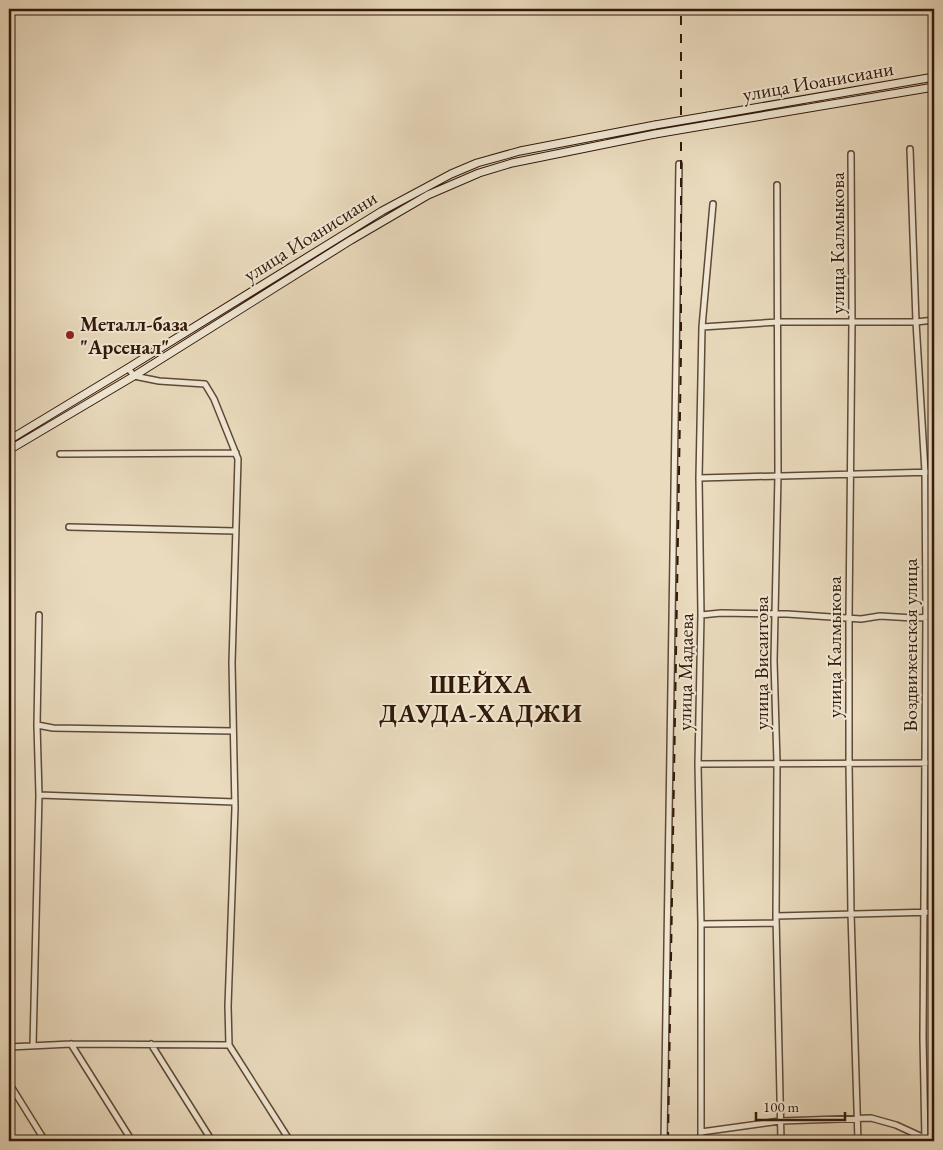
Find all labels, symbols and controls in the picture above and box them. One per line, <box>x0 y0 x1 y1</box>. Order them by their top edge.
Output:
street label: улица Иоанисиани <box>741 55 896 107</box>
street label: улица Калмыкова <box>824 172 850 314</box>
street label: улица Иоанисиани <box>238 184 382 287</box>
place label: Металл-база "Арсенал" <box>80 311 189 360</box>
marker: Металл-база "Арсенал" <box>64 329 76 341</box>
street label: Воздвиженская улица <box>897 558 923 732</box>
street label: улица Калмыкова <box>821 576 847 718</box>
street label: улица Висаитова <box>748 596 774 730</box>
street label: улица Мадаева <box>671 613 699 731</box>
district label: ШЕЙХА ДАУДА-ХАДЖИ <box>379 668 583 729</box>
scale bar <box>756 1090 844 1122</box>
text: 100 m <box>763 1097 800 1116</box>

